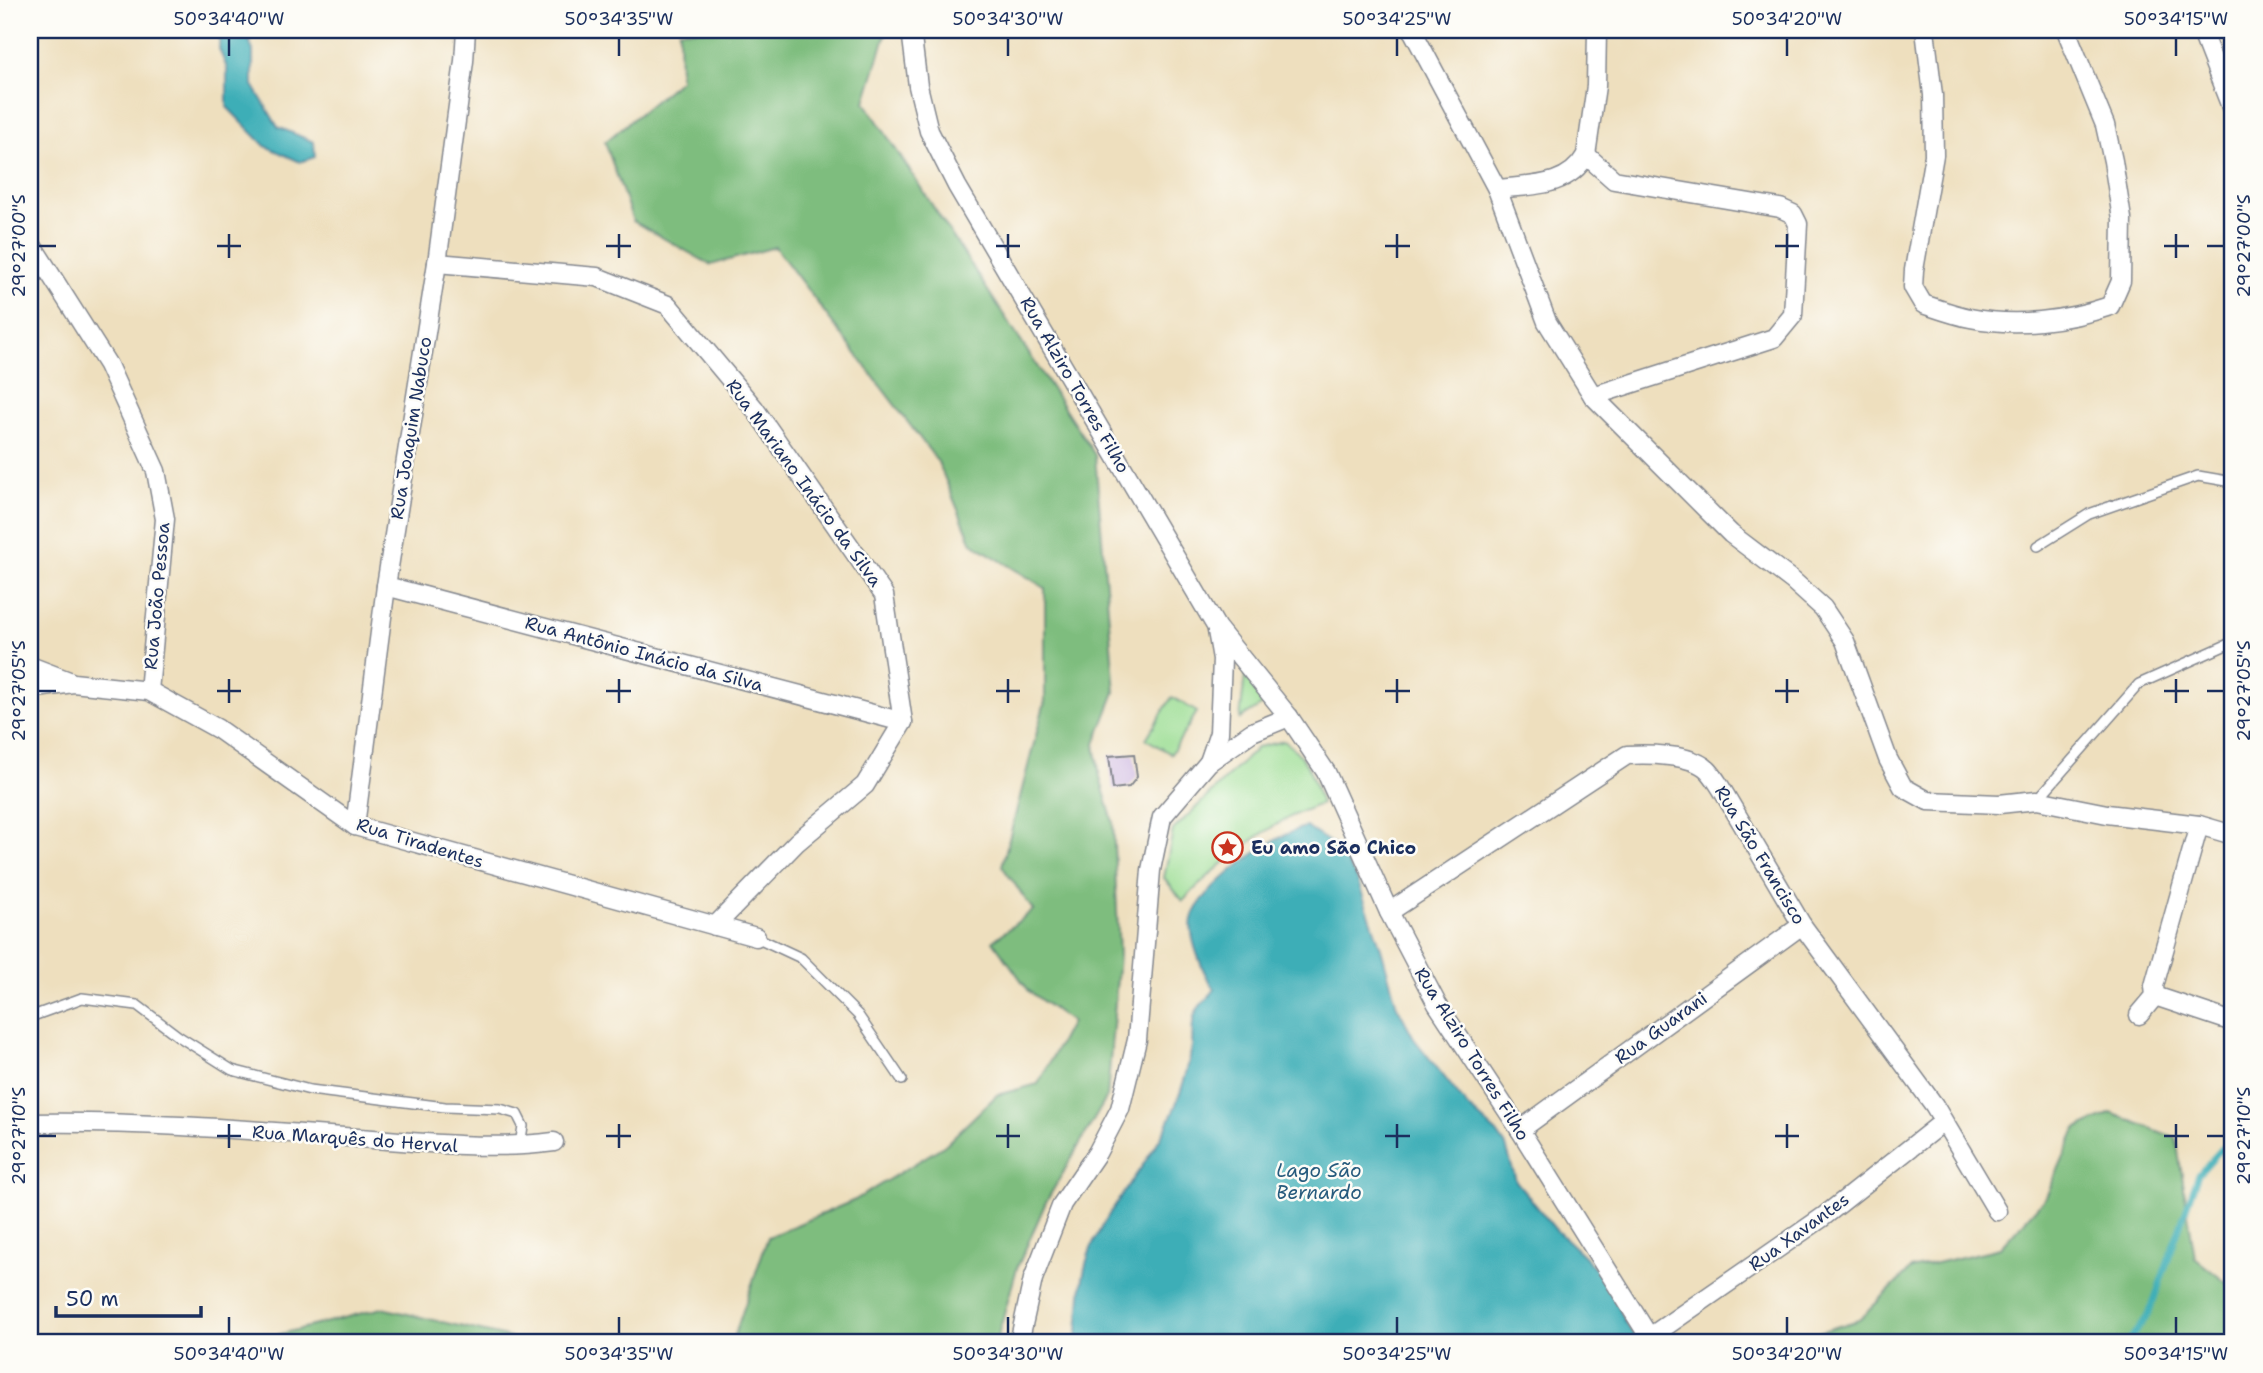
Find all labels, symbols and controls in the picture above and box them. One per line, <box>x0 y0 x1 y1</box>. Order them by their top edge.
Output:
text: 50°34'40"W <box>174 7 284 31</box>
text: 50°34'35"W <box>565 7 673 31</box>
text: 50°34'30"W <box>953 7 1063 31</box>
text: 50°34'25"W <box>1342 7 1452 31</box>
text: 50°34'20"W <box>1732 7 1842 31</box>
text: 50°34'15"W <box>2124 7 2228 31</box>
text: 29°27'00"S <box>7 194 31 298</box>
text: 29°27'00"S <box>2232 194 2256 298</box>
street label: Rua Alziro Torres Filho <box>1015 292 1135 478</box>
street label: Rua Joaquim Nabuco <box>385 335 437 521</box>
street label: Rua Mariano Inácio da Silva <box>721 374 887 592</box>
street label: Rua João Pessoa <box>139 521 175 671</box>
street label: Rua Antônio Inácio da Silva <box>522 611 766 697</box>
text: 29°27'05"S <box>7 640 31 742</box>
text: 29°27'05"S <box>2232 640 2256 742</box>
street label: Rua São Francisco <box>1709 781 1811 929</box>
street label: Rua Tiradentes <box>353 812 487 874</box>
place icon: Eu amo São Chico <box>1211 831 1245 865</box>
place label: Eu amo São Chico <box>1251 836 1416 860</box>
street label: Rua Alziro Torres Filho <box>1409 963 1535 1145</box>
street label: Rua Guarani <box>1610 986 1712 1070</box>
text: 29°27'10"S <box>7 1087 31 1185</box>
text: 29°27'10"S <box>2232 1087 2256 1185</box>
street label: Rua Marquês do Herval <box>251 1120 459 1158</box>
water label: Lago São Bernardo <box>1276 1158 1362 1205</box>
street label: Rua Xavantes <box>1744 1187 1854 1277</box>
scale bar <box>56 1275 201 1319</box>
text: 50 m <box>66 1285 119 1313</box>
text: 50°34'40"W <box>174 1342 284 1366</box>
text: 50°34'35"W <box>565 1342 673 1366</box>
text: 50°34'30"W <box>953 1342 1063 1366</box>
text: 50°34'25"W <box>1342 1342 1452 1366</box>
text: 50°34'20"W <box>1732 1342 1842 1366</box>
text: 50°34'15"W <box>2124 1342 2228 1366</box>

